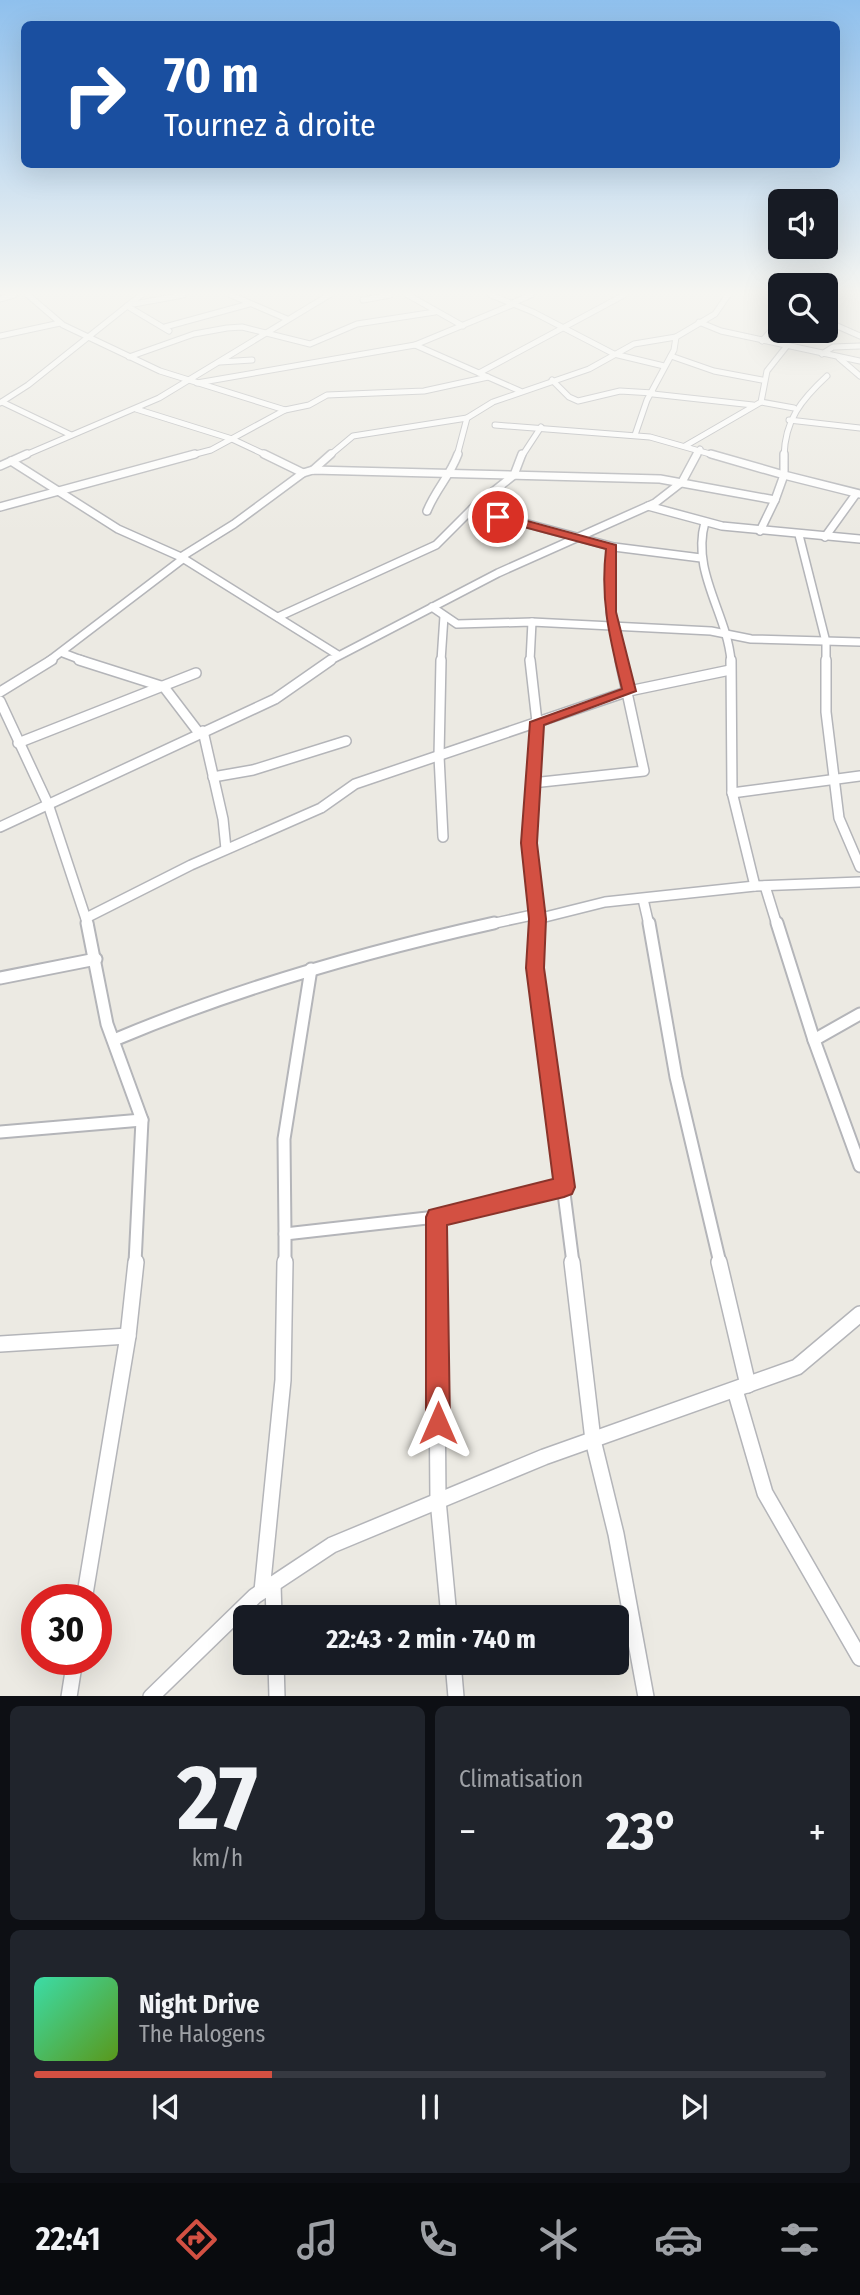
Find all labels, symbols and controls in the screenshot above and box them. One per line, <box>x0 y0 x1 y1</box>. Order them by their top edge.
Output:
text: 70 m <box>164 46 259 105</box>
icon: right <box>49 49 140 140</box>
text: Tournez à droite <box>164 106 376 144</box>
map controls <box>768 189 838 343</box>
button: sound <box>768 189 838 259</box>
button: search <box>768 273 838 343</box>
pin <box>468 487 528 547</box>
icon: arrive <box>479 498 517 536</box>
position arrow <box>401 1386 475 1460</box>
speed limit sign: 30 <box>21 1584 112 1675</box>
text: 22:43 · 2 min · 740 m <box>326 1624 536 1655</box>
text: 27 <box>177 1744 258 1853</box>
text: Climatisation <box>459 1765 583 1793</box>
text: 23° <box>606 1800 679 1863</box>
text: − <box>459 1809 476 1855</box>
text: + <box>809 1809 826 1855</box>
text: km/h <box>192 1844 243 1872</box>
text: Night Drive <box>139 1989 259 2020</box>
text: The Halogens <box>139 2020 265 2048</box>
icon: previous <box>147 2088 185 2126</box>
icon: pause <box>411 2088 449 2126</box>
icon: next <box>675 2088 713 2126</box>
icon: directions <box>172 2215 221 2264</box>
icon: music <box>293 2215 342 2264</box>
icon: phone <box>413 2215 462 2264</box>
icon: climate <box>534 2215 583 2264</box>
icon: car <box>654 2215 703 2264</box>
icon: filters <box>775 2215 824 2264</box>
text: 22:41 <box>36 2220 100 2258</box>

